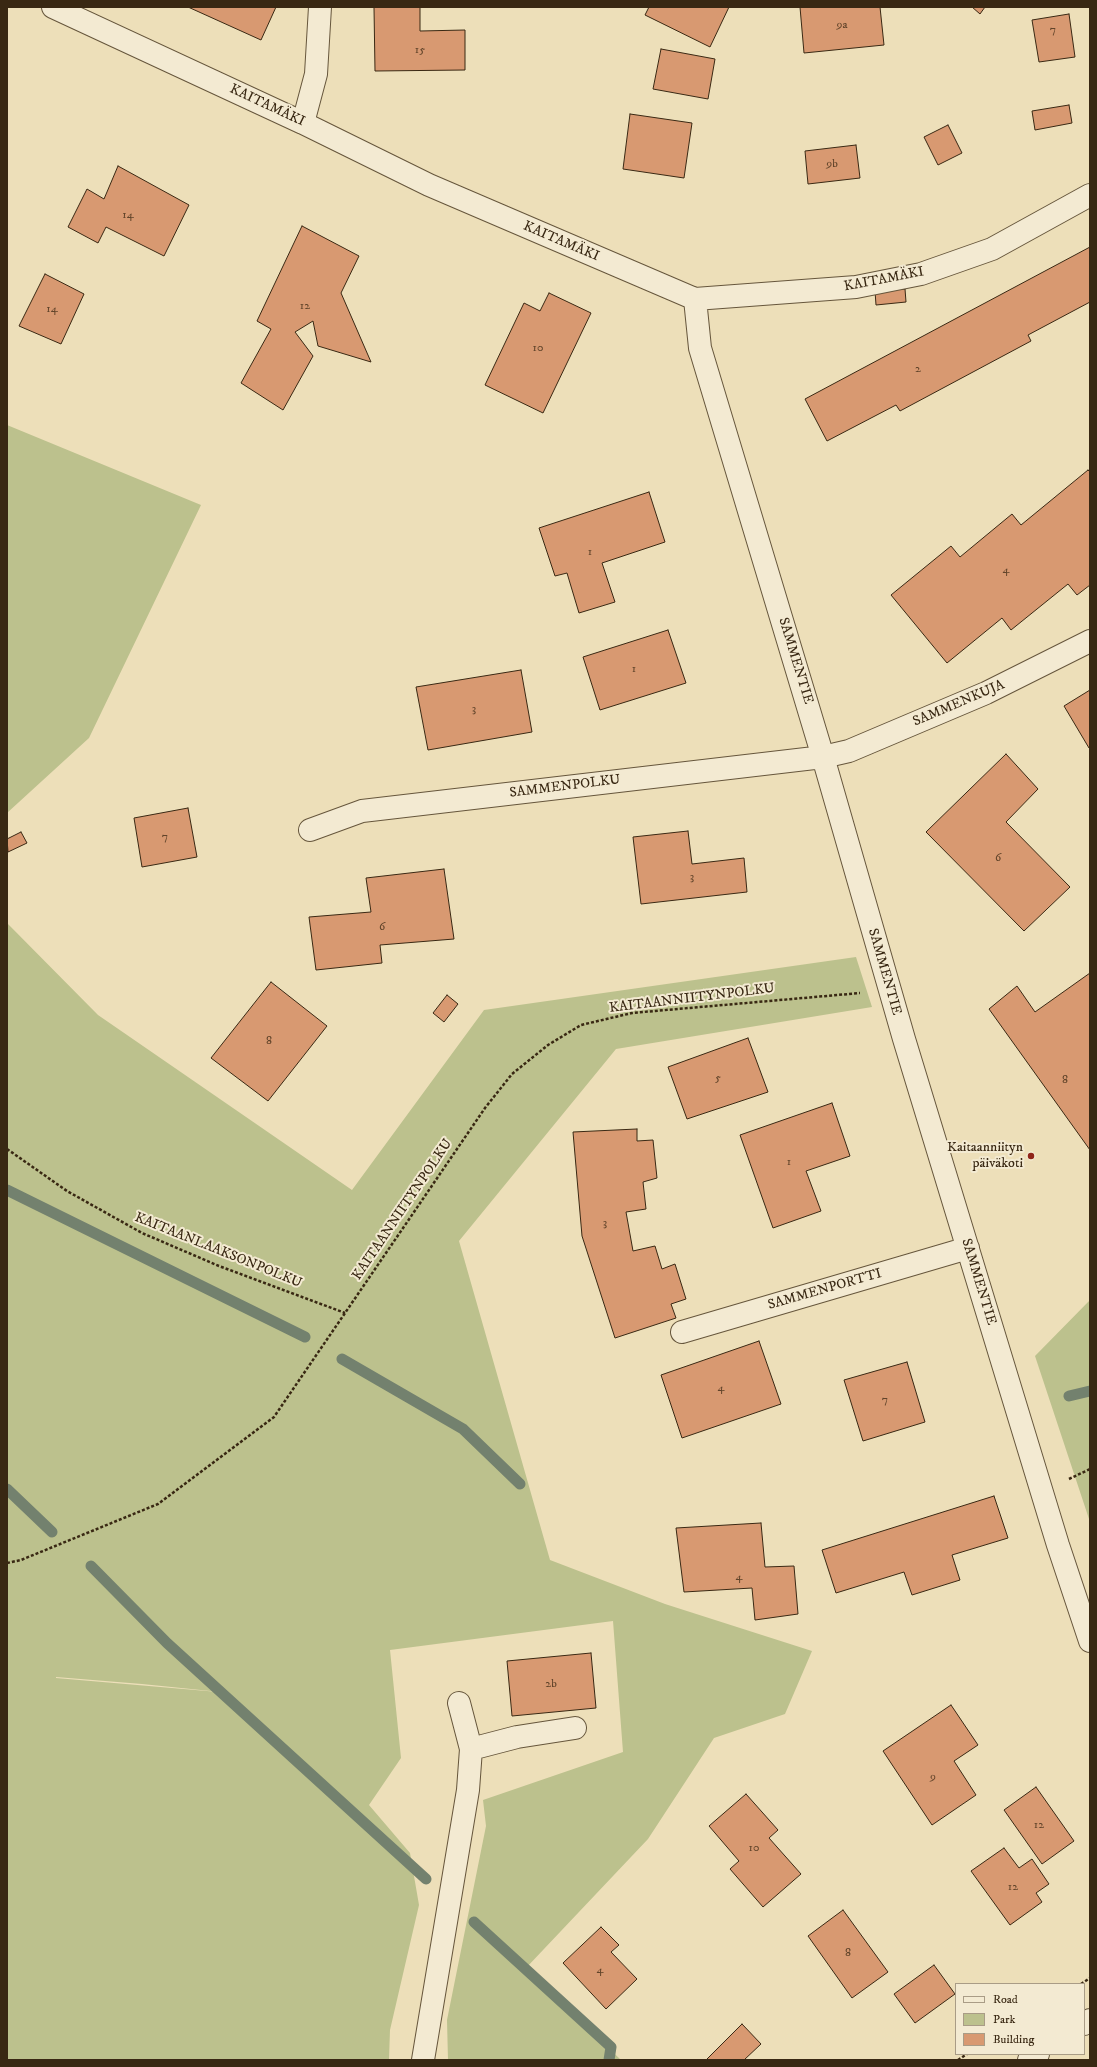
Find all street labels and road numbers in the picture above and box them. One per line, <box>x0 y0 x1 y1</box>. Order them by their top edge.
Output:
street label: KAITAMÄKI <box>227 81 307 131</box>
street label: KAITAMÄKI <box>520 218 602 266</box>
street label: KAITAMÄKI <box>843 264 925 296</box>
street label: SAMMENTIE <box>774 616 816 706</box>
street label: SAMMENKUJA <box>911 677 1007 731</box>
street label: SAMMENPOLKU <box>509 772 621 802</box>
street label: SAMMENTIE <box>864 927 904 1017</box>
street label: KAITAANNIITYNPOLKU <box>608 981 776 1017</box>
street label: KAITAANNIITYNPOLKU <box>349 1136 457 1284</box>
street label: KAITAANLAAKSONPOLKU <box>132 1210 304 1292</box>
street label: SAMMENTIE <box>957 1237 999 1327</box>
street label: SAMMENPORTTI <box>766 1266 884 1314</box>

